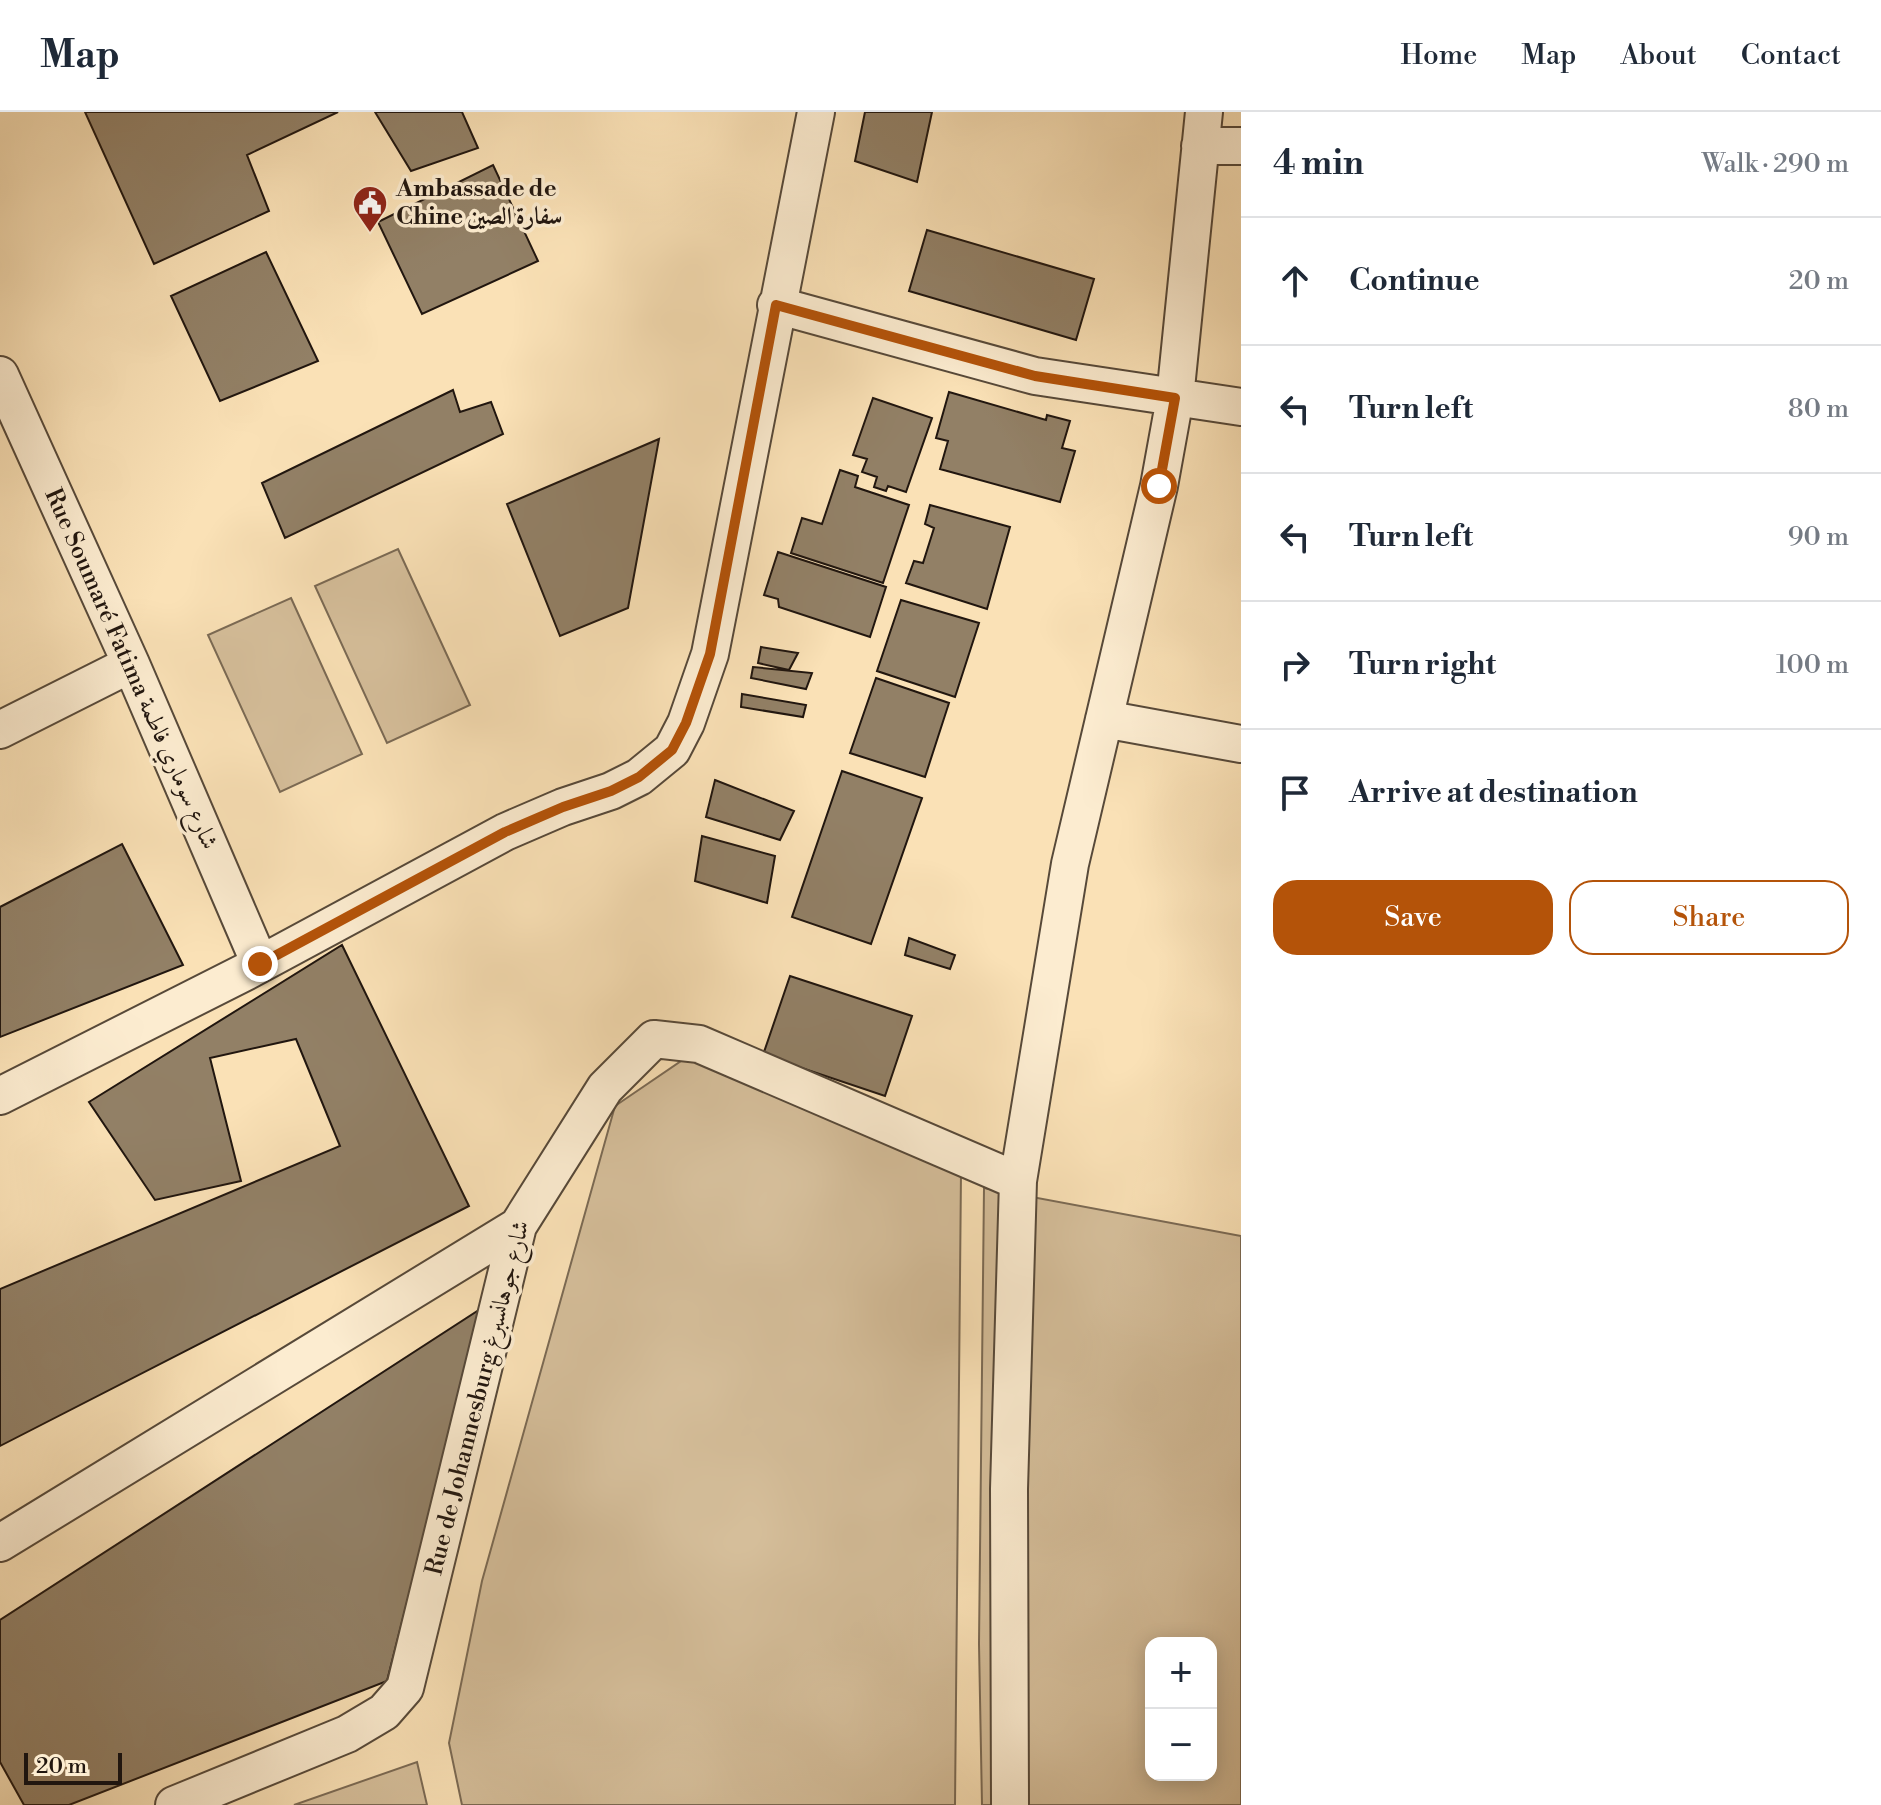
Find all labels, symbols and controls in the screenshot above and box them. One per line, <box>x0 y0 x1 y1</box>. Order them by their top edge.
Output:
text: Map <box>40 32 120 79</box>
text: Home <box>1401 38 1477 73</box>
text: Map <box>1521 38 1576 73</box>
text: About <box>1620 38 1697 73</box>
text: Contact <box>1741 38 1841 73</box>
text: 4 min <box>1273 143 1364 185</box>
text: Walk · 290 m <box>1702 148 1849 180</box>
place label: Ambassade de Chine سفارة الصين <box>395 174 563 232</box>
public building icon: Ambassade de Chine سفارة الصين <box>351 184 389 234</box>
icon: ahead <box>1273 259 1317 303</box>
text: Continue <box>1349 262 1480 300</box>
text: 20 m <box>1789 265 1849 297</box>
icon: left <box>1273 387 1317 431</box>
text: Turn left <box>1349 390 1473 428</box>
text: 80 m <box>1788 393 1849 425</box>
route start <box>1141 468 1177 504</box>
street label: Rue Soumaré Fatima شارع سوماري فاطمة <box>34 484 224 856</box>
icon: left <box>1273 515 1317 559</box>
text: Turn left <box>1349 518 1473 556</box>
text: 90 m <box>1788 521 1849 553</box>
icon: right <box>1273 643 1317 687</box>
text: Turn right <box>1349 646 1496 684</box>
text: 100 m <box>1776 649 1849 681</box>
icon: arrive <box>1273 771 1317 815</box>
text: Arrive at destination <box>1349 774 1638 812</box>
button: Save <box>1273 880 1553 955</box>
button: Share <box>1569 880 1849 955</box>
route end <box>242 946 278 982</box>
street label: Rue de Johannesburg شارع جوهانسبرغ <box>419 1218 541 1579</box>
map controls <box>1145 1637 1217 1781</box>
button: + <box>1145 1637 1217 1709</box>
button: − <box>1145 1709 1217 1781</box>
scale bar <box>24 1749 122 1785</box>
text: 20 m <box>36 1753 87 1780</box>

